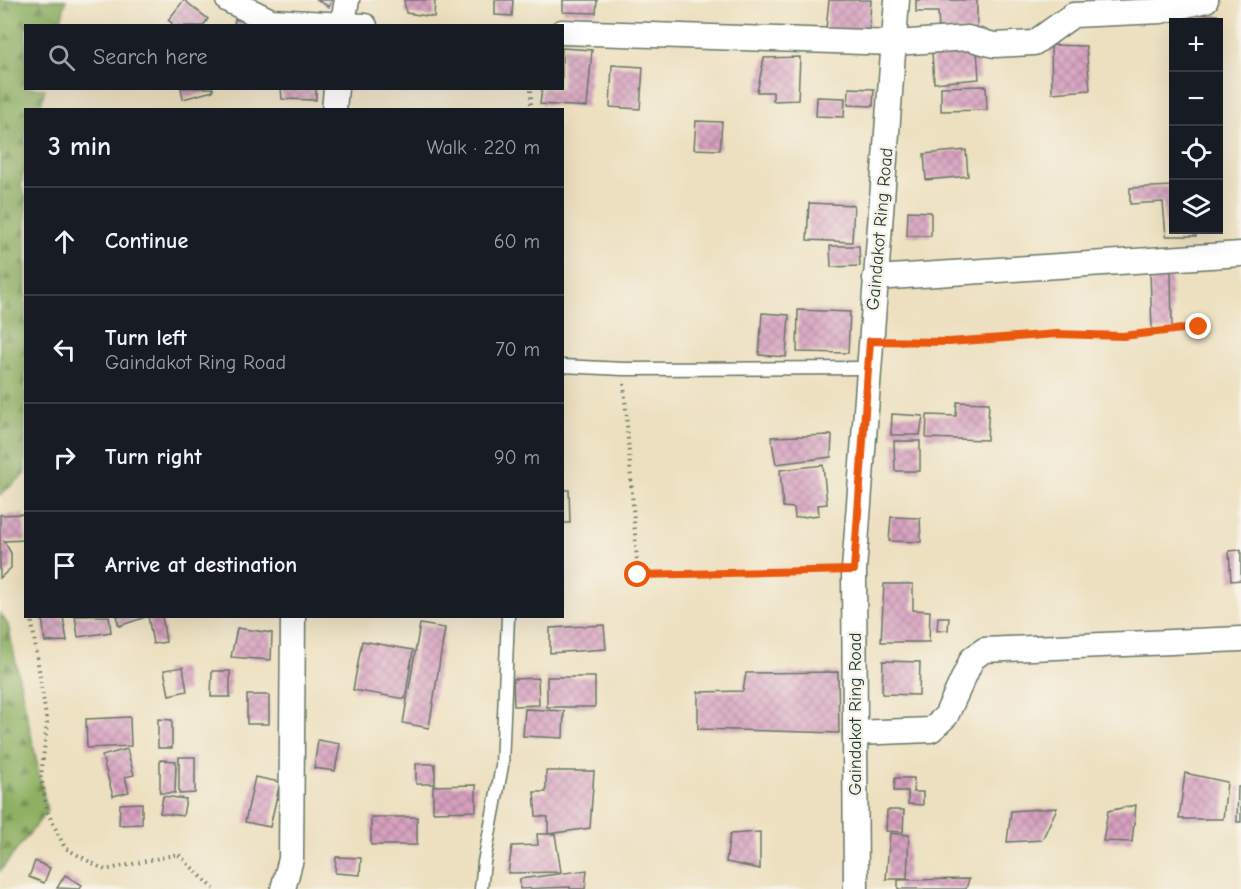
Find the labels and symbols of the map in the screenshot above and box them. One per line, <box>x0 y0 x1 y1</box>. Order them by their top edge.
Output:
street label: Gaindakot Ring Road <box>862 147 898 311</box>
route end <box>1185 313 1211 339</box>
route start <box>624 561 650 587</box>
street label: Gaindakot Ring Road <box>845 632 866 796</box>

